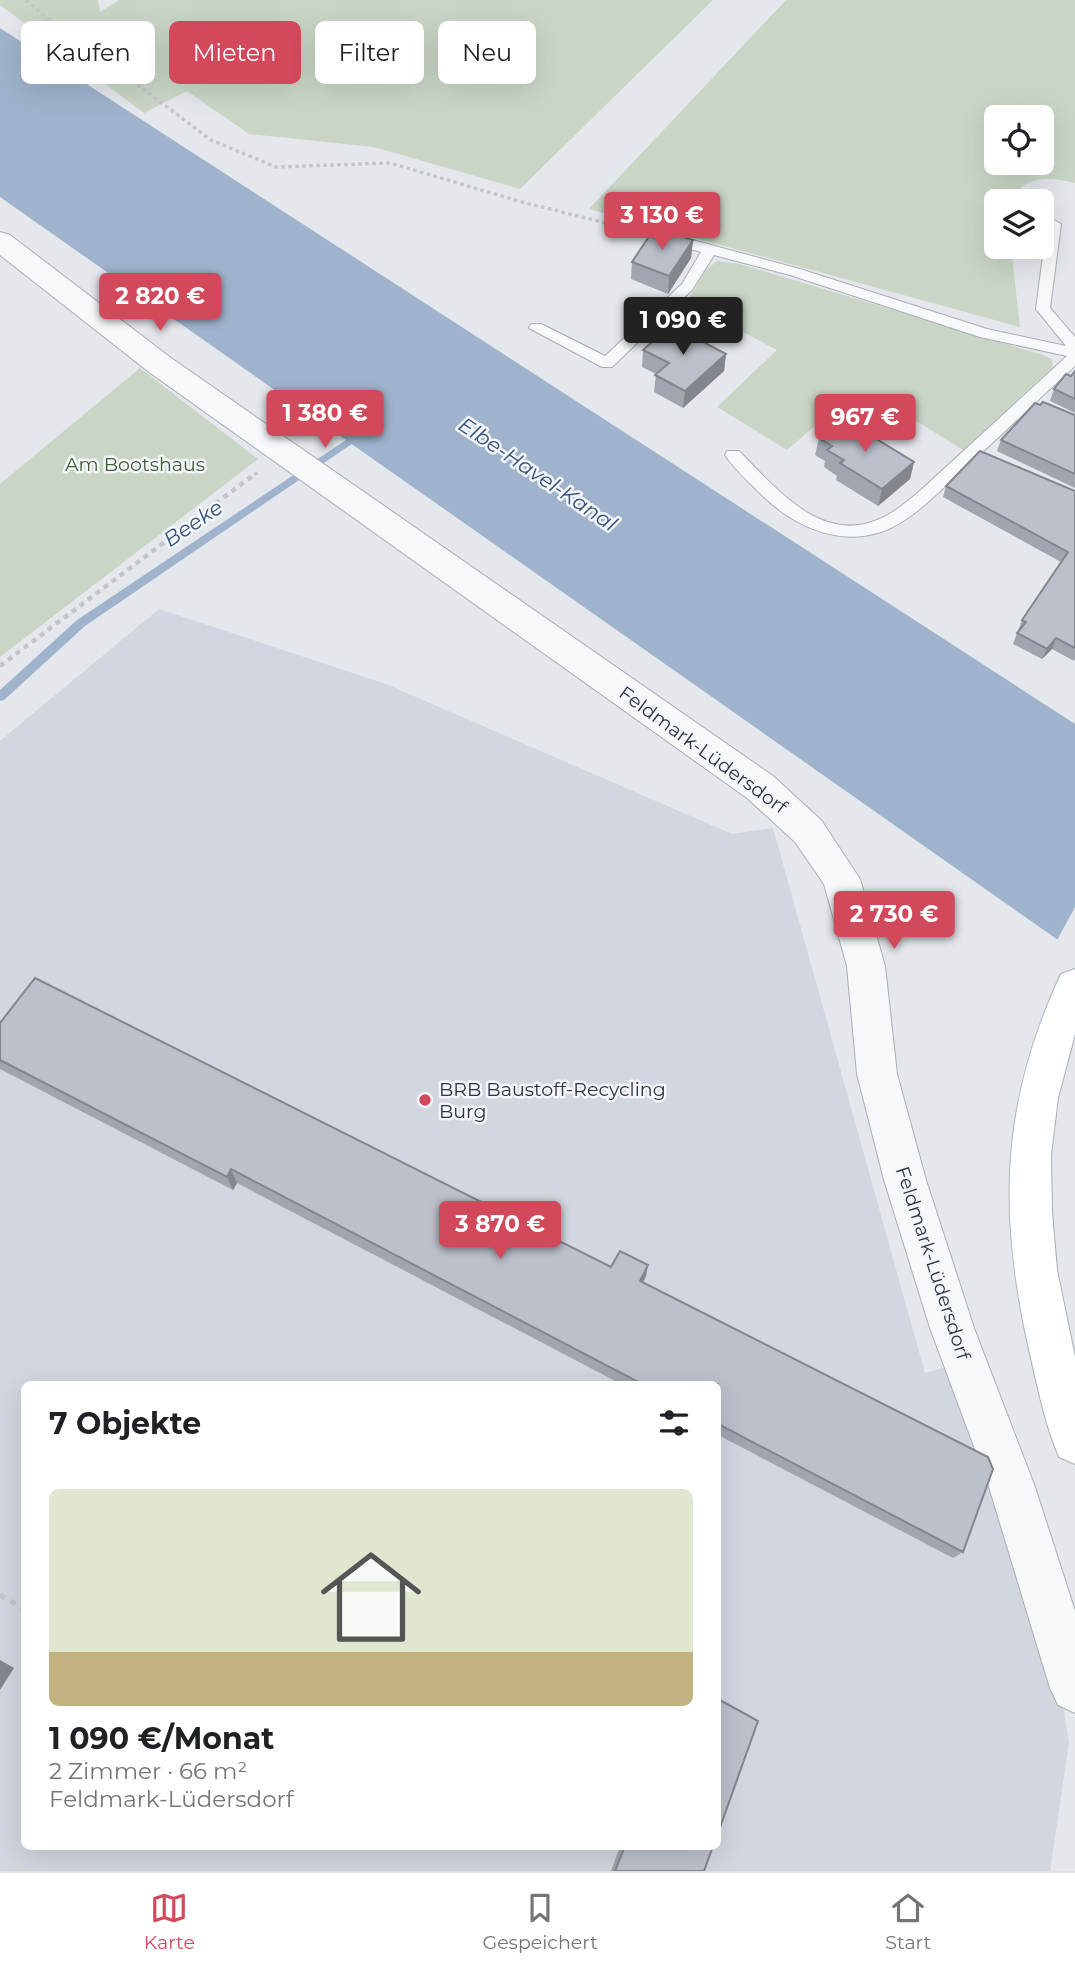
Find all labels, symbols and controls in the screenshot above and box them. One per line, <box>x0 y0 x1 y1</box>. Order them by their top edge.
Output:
chip: Kaufen <box>21 21 155 84</box>
chip: Mieten <box>169 21 301 84</box>
chip: Filter <box>315 21 424 84</box>
chip: Neu <box>438 21 536 84</box>
map controls <box>984 105 1054 259</box>
button: locate <box>984 105 1054 175</box>
button: layers <box>984 189 1054 259</box>
pin: 3 130 € <box>597 192 727 252</box>
text: 3 130 € <box>620 201 704 229</box>
pin: 2 820 € <box>95 274 225 333</box>
text: 2 820 € <box>115 282 205 310</box>
pin: 1 090 € <box>618 298 748 357</box>
text: 1 090 € <box>640 306 726 334</box>
pin: 1 380 € <box>260 391 390 450</box>
pin: 967 € <box>816 394 914 454</box>
text: 1 380 € <box>282 399 368 427</box>
text: 967 € <box>831 403 899 431</box>
water label: Elbe-Havel-Kanal <box>454 412 622 536</box>
park label: Am Bootshaus <box>65 453 205 476</box>
water label: Beeke <box>159 494 227 552</box>
street label: Feldmark-Lüdersdorf <box>614 681 793 820</box>
pin: 2 730 € <box>829 892 959 951</box>
text: 2 730 € <box>850 900 938 928</box>
place label: BRB Baustoff-Recycling Burg <box>439 1078 666 1123</box>
marker: BRB Baustoff-Recycling Burg <box>417 1092 433 1108</box>
street label: Feldmark-Lüdersdorf <box>891 1163 976 1364</box>
pin: 3 870 € <box>435 1202 565 1261</box>
text: 3 870 € <box>455 1210 545 1238</box>
icon: filters <box>655 1404 693 1442</box>
text: 7 Objekte <box>49 1405 201 1442</box>
icon: home <box>308 1534 434 1660</box>
text: 1 090 €/Monat <box>49 1720 274 1757</box>
text: 2 Zimmer · 66 m² <box>49 1757 247 1785</box>
text: Feldmark-Lüdersdorf <box>49 1785 294 1813</box>
tab: Karte <box>144 1889 195 1954</box>
tab: Gespeichert <box>482 1889 598 1954</box>
tab: Start <box>885 1889 931 1954</box>

